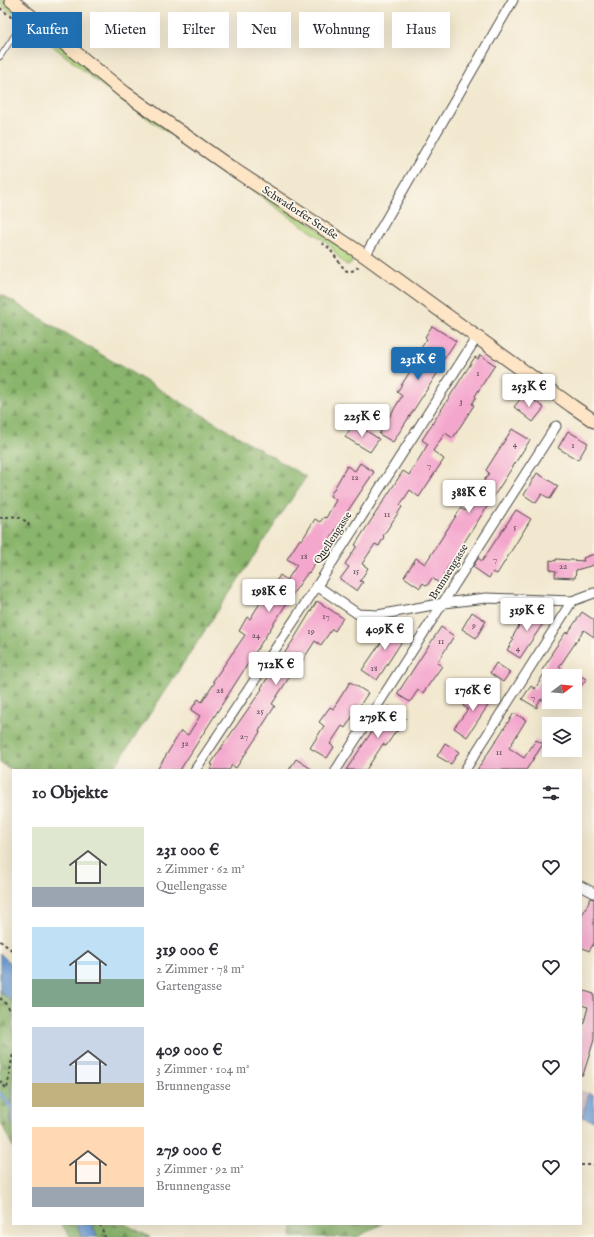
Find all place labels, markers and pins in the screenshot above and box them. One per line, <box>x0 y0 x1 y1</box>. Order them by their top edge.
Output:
pin: 231K € <box>385 347 451 381</box>
pin: 253K € <box>496 374 562 408</box>
pin: 225K € <box>329 404 395 438</box>
pin: 388K € <box>436 480 502 514</box>
pin: 198K € <box>236 579 302 613</box>
pin: 319K € <box>494 598 560 632</box>
pin: 409K € <box>352 617 418 651</box>
pin: 712K € <box>243 652 309 686</box>
pin: 176K € <box>440 678 506 712</box>
pin: 279K € <box>345 705 411 739</box>

